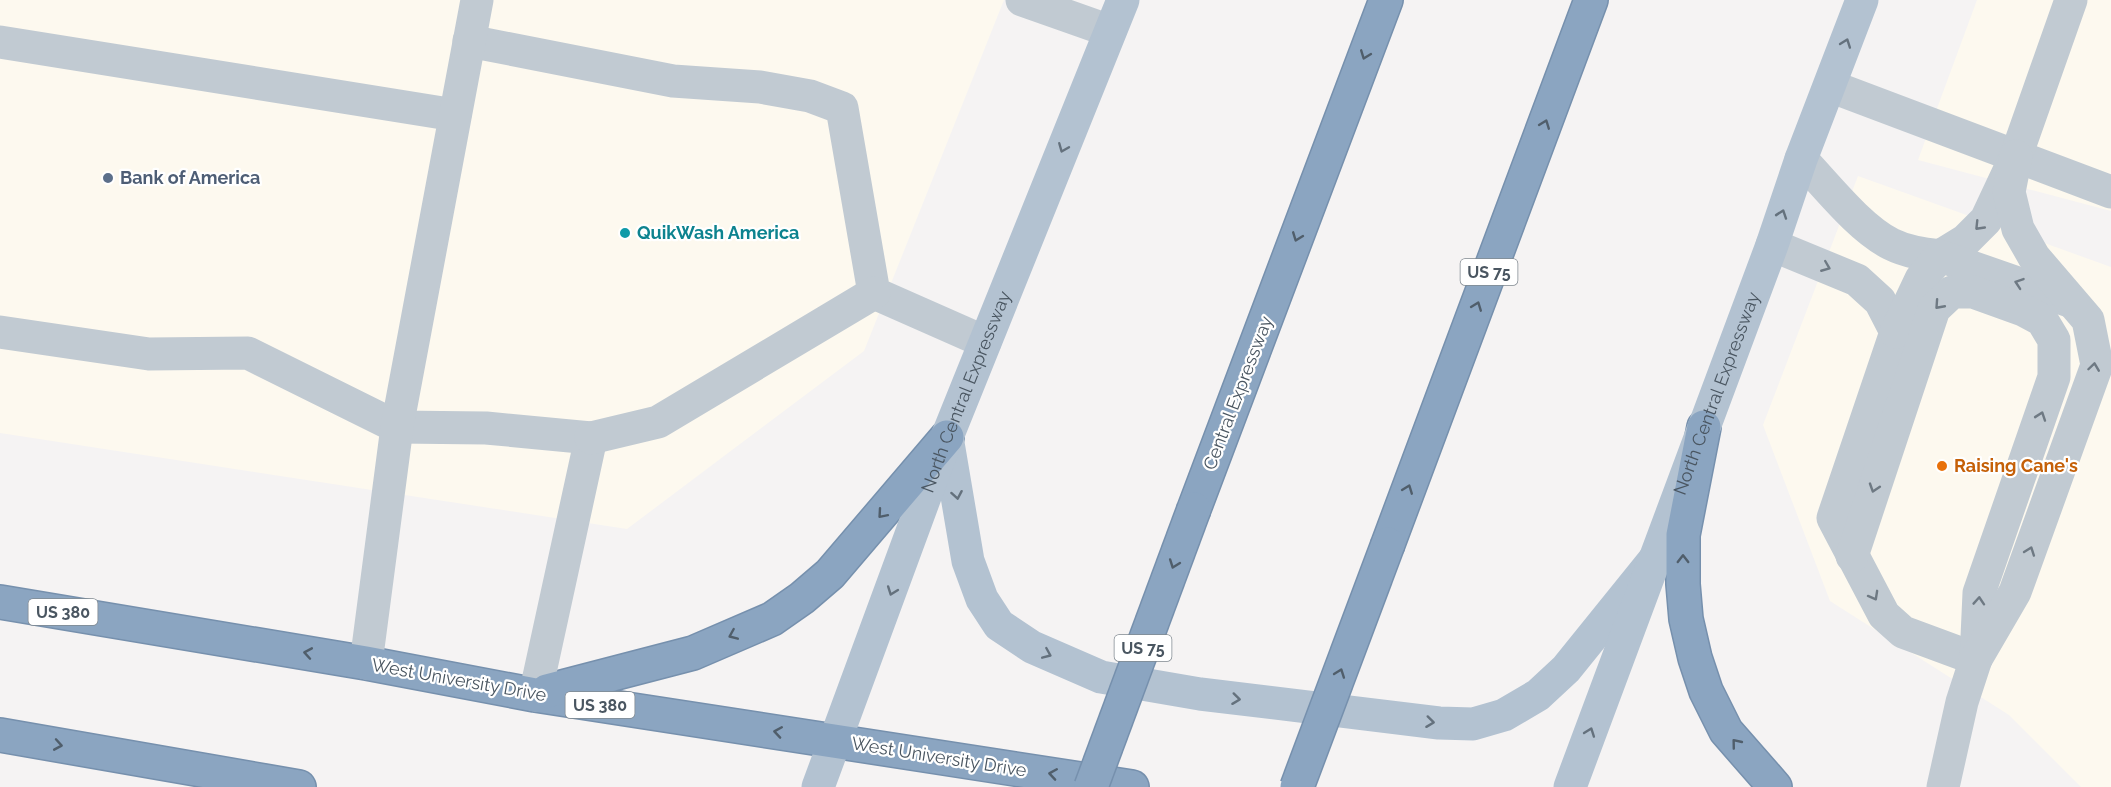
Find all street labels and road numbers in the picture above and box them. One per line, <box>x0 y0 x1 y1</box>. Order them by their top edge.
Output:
road number: US 75 <box>1460 259 1518 285</box>
street label: North Central Expressway <box>916 288 1015 495</box>
street label: North Central Expressway <box>1669 289 1764 498</box>
street label: Central Expressway <box>1199 313 1277 473</box>
road number: US 380 <box>28 599 98 625</box>
road number: US 75 <box>1114 635 1172 661</box>
street label: West University Drive <box>370 654 548 705</box>
road number: US 380 <box>566 692 634 718</box>
street label: West University Drive <box>850 732 1029 781</box>

